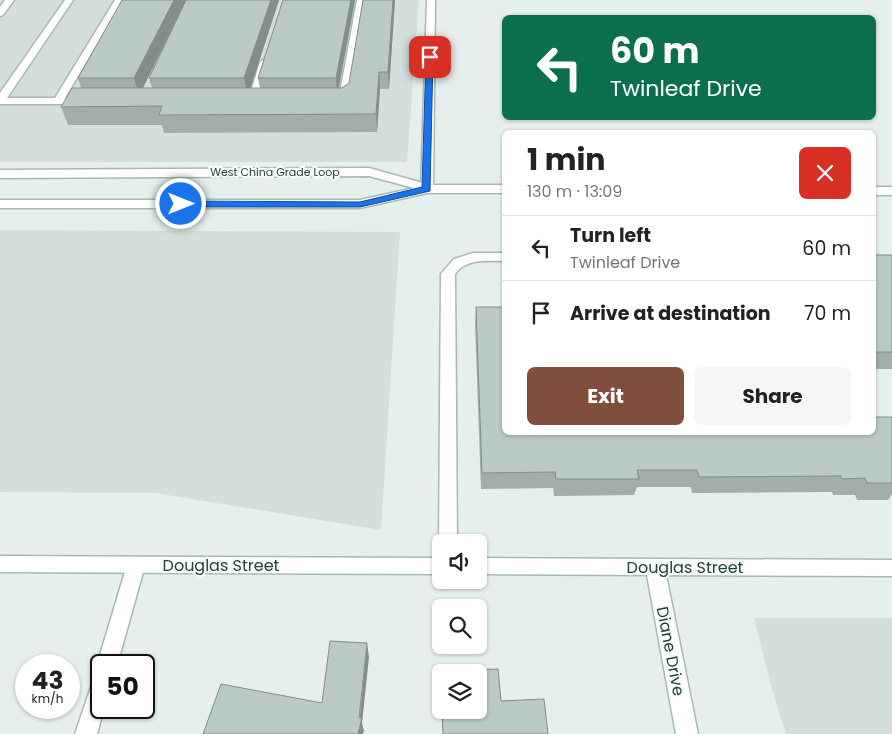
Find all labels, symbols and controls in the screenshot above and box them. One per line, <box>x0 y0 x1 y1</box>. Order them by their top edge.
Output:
text: 60 m <box>610 26 700 75</box>
icon: left <box>527 35 592 100</box>
pin <box>409 36 451 78</box>
icon: arrive <box>416 43 444 71</box>
text: Twinleaf Drive <box>610 73 762 104</box>
text: 1 min <box>527 138 605 181</box>
button: close <box>799 147 851 199</box>
street label: West China Grade Loop <box>210 164 340 180</box>
position arrow <box>154 177 206 229</box>
text: 130 m · 13:09 <box>527 180 622 203</box>
text: Turn left <box>570 222 651 249</box>
icon: left <box>527 234 555 262</box>
text: 60 m <box>802 235 851 262</box>
text: Twinleaf Drive <box>570 251 680 274</box>
icon: arrive <box>527 299 555 327</box>
text: Arrive at destination <box>570 300 771 327</box>
text: 70 m <box>804 300 851 327</box>
button: Exit <box>527 367 684 425</box>
button: Share <box>694 367 851 425</box>
map controls <box>432 534 487 719</box>
button: sound <box>432 534 487 589</box>
street label: Douglas Street <box>163 554 280 577</box>
street label: Douglas Street <box>627 556 744 579</box>
button: search <box>432 599 487 654</box>
street label: Diane Drive <box>651 604 690 698</box>
speed limit sign: 50 <box>90 654 155 719</box>
text: 43 <box>31 663 64 698</box>
button: layers <box>432 664 487 719</box>
text: km/h <box>32 690 63 707</box>

